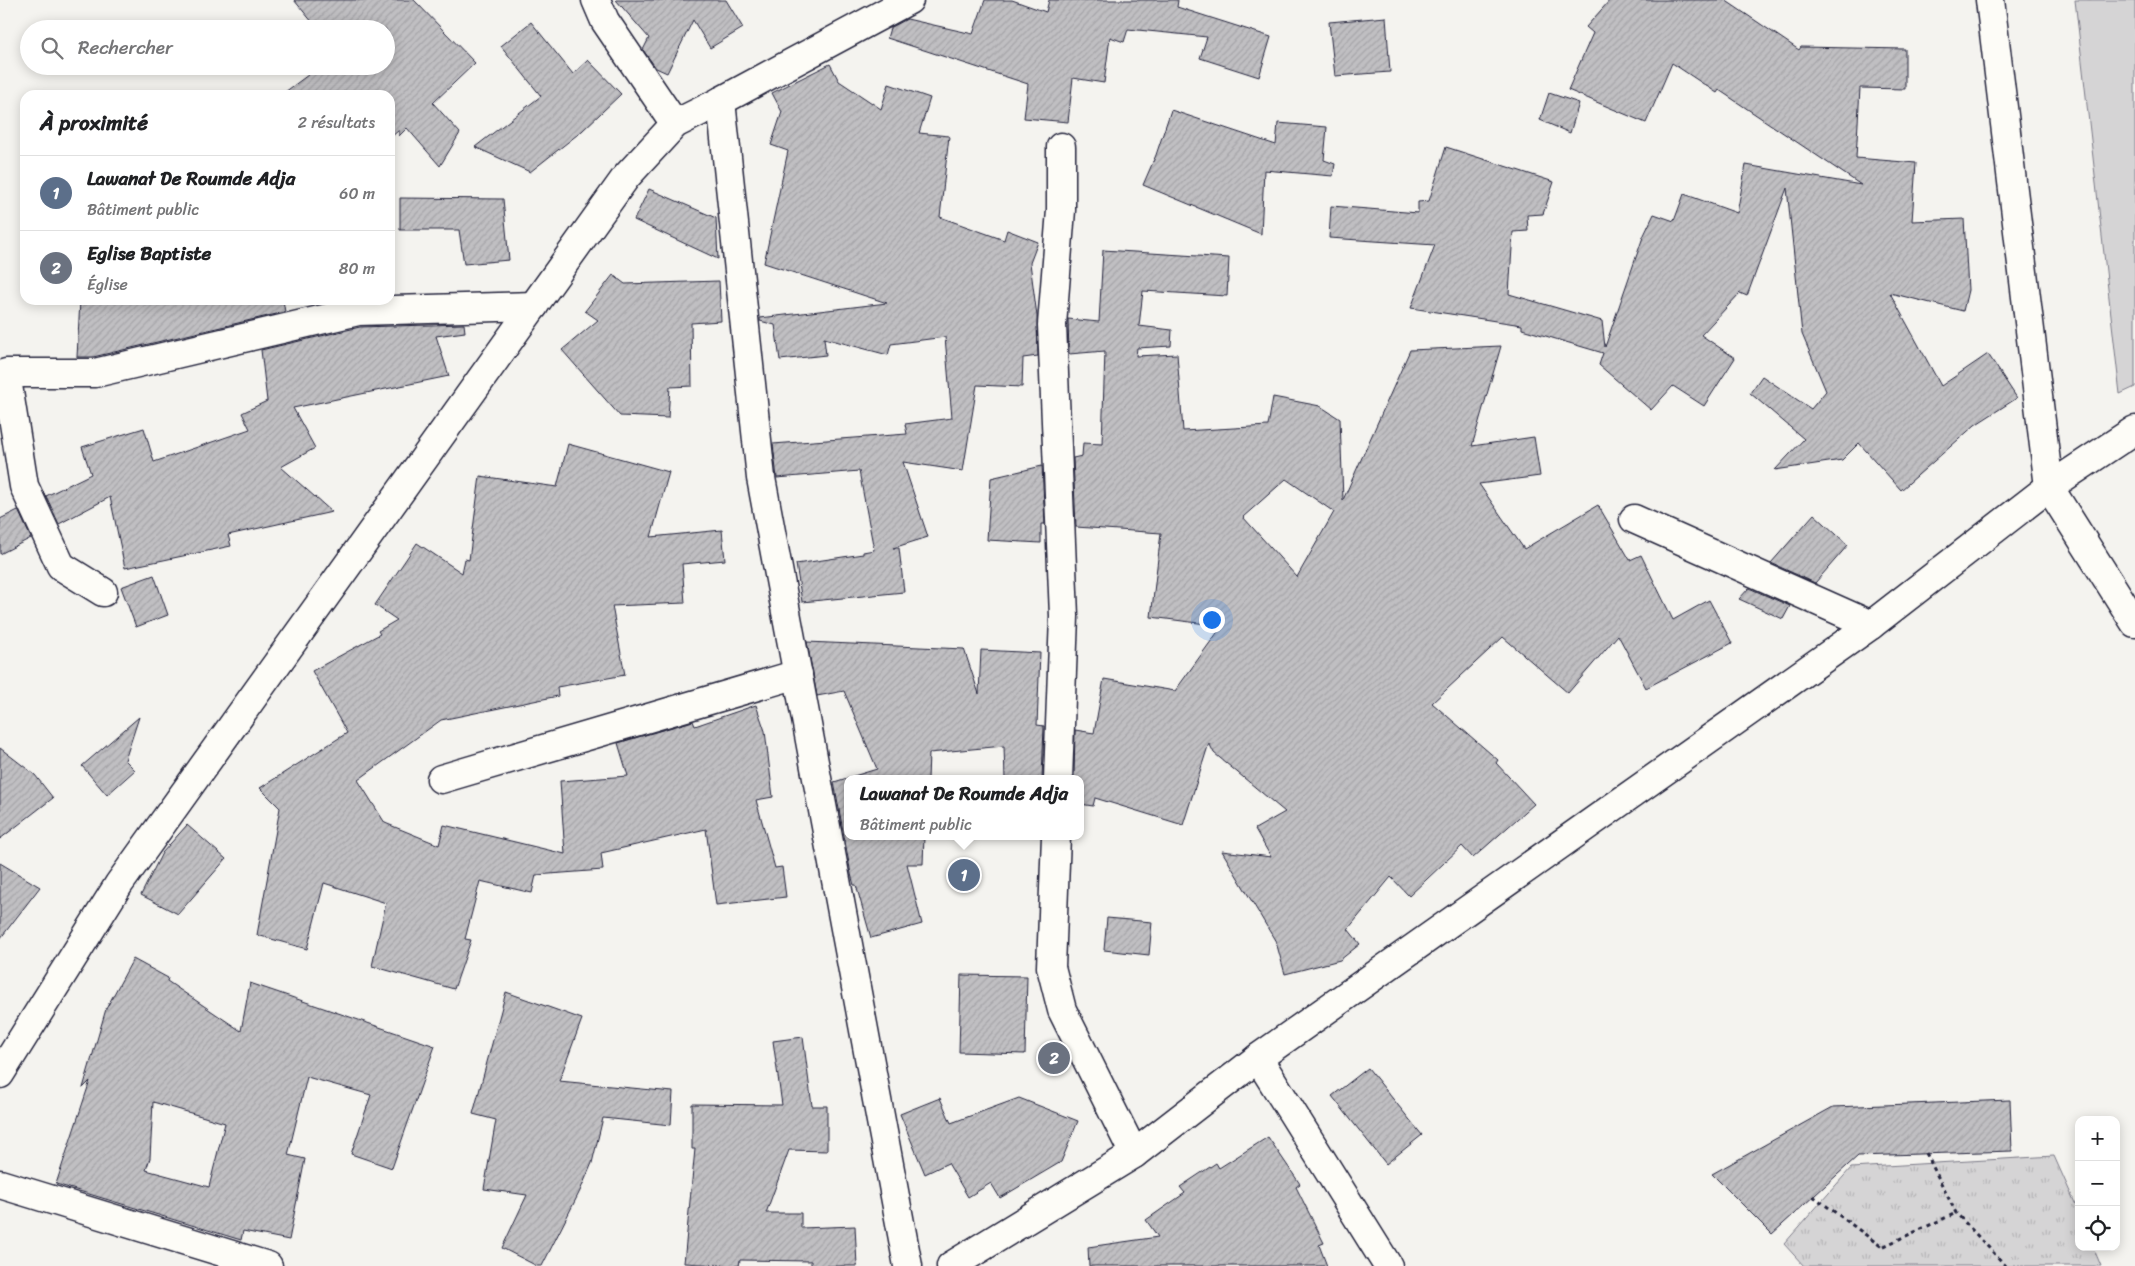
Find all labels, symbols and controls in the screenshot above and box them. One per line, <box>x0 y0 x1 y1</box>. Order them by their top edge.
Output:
search box <box>20 20 395 75</box>
text: Rechercher <box>78 31 173 64</box>
icon: search <box>38 34 66 62</box>
text: À proximité <box>40 104 148 142</box>
text: 2 résultats <box>298 108 375 137</box>
text: Lawanat De Roumde Adja <box>87 162 295 195</box>
text: 1 <box>53 179 59 208</box>
text: 60 m <box>339 179 375 208</box>
text: Bâtiment public <box>87 195 199 224</box>
text: Eglise Baptiste <box>87 237 211 270</box>
text: 2 <box>51 254 61 283</box>
text: 80 m <box>339 254 375 283</box>
text: Église <box>87 270 128 299</box>
your location <box>1199 607 1225 633</box>
popup <box>844 775 1084 840</box>
text: Lawanat De Roumde Adja <box>860 777 1068 810</box>
text: Bâtiment public <box>860 810 972 839</box>
pin: 1 <box>948 856 980 894</box>
pin: 2 <box>1038 1039 1070 1077</box>
map controls <box>2075 1116 2120 1251</box>
button: + <box>2075 1116 2120 1161</box>
button: − <box>2075 1161 2120 1206</box>
button: locate <box>2075 1206 2120 1251</box>

